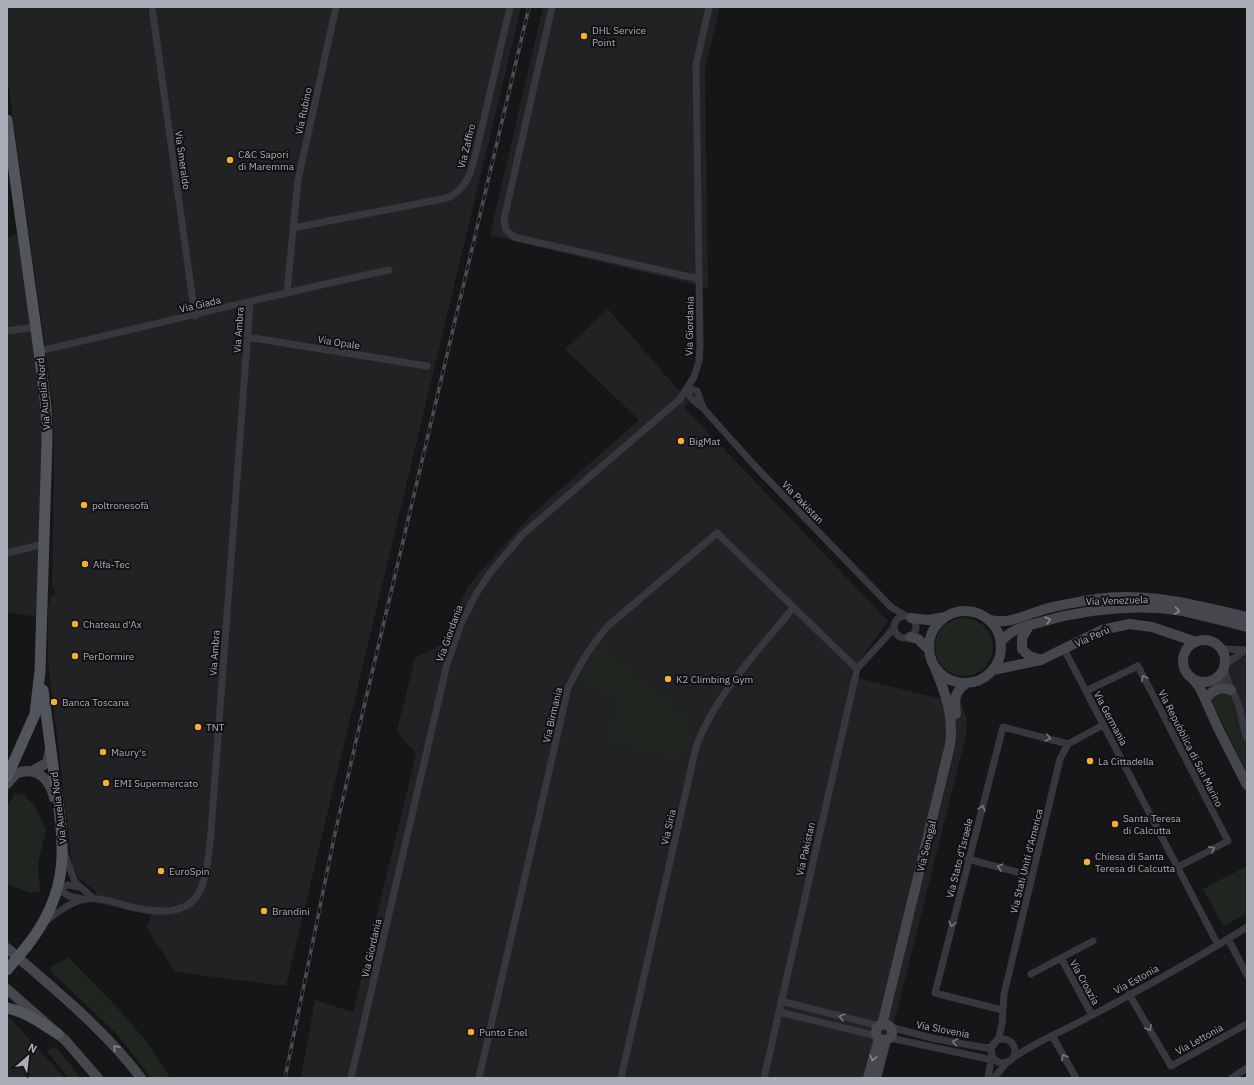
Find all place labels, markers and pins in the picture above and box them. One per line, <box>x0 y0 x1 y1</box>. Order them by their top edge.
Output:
place label: DHL Service Point <box>592 24 647 49</box>
marker: DHL Service Point <box>579 31 589 41</box>
place label: C&C Sapori di Maremma <box>238 148 295 173</box>
marker: C&C Sapori di Maremma <box>225 155 235 165</box>
place label: BigMat <box>689 435 721 448</box>
marker: BigMat <box>676 436 686 446</box>
place label: poltronesofà <box>92 499 150 512</box>
marker: poltronesofà <box>79 500 89 510</box>
place label: Alfa-Tec <box>93 558 130 571</box>
marker: Alfa-Tec <box>80 559 90 569</box>
place label: Chateau d'Ax <box>83 618 142 631</box>
marker: Chateau d'Ax <box>70 619 80 629</box>
place label: PerDormire <box>83 650 135 663</box>
marker: PerDormire <box>70 651 80 661</box>
place label: K2 Climbing Gym <box>676 673 753 686</box>
marker: K2 Climbing Gym <box>663 674 673 684</box>
place label: Banca Toscana <box>62 696 130 709</box>
marker: Banca Toscana <box>49 697 59 707</box>
place label: TNT <box>206 721 225 734</box>
marker: TNT <box>193 722 203 732</box>
place label: Maury's <box>111 746 147 759</box>
marker: Maury's <box>98 747 108 757</box>
place label: La Cittadella <box>1098 755 1154 768</box>
marker: La Cittadella <box>1085 756 1095 766</box>
place label: EMI Supermercato <box>114 777 198 790</box>
marker: EMI Supermercato <box>101 778 111 788</box>
place label: Santa Teresa di Calcutta <box>1123 812 1182 837</box>
marker: Santa Teresa di Calcutta <box>1110 819 1120 829</box>
place label: Chiesa di Santa Teresa di Calcutta <box>1095 850 1176 875</box>
marker: Chiesa di Santa Teresa di Calcutta <box>1082 857 1092 867</box>
place label: EuroSpin <box>169 865 210 878</box>
marker: EuroSpin <box>156 866 166 876</box>
place label: Brandini <box>272 905 310 918</box>
marker: Brandini <box>259 906 269 916</box>
place label: Punto Enel <box>479 1026 528 1039</box>
marker: Punto Enel <box>466 1027 476 1037</box>

